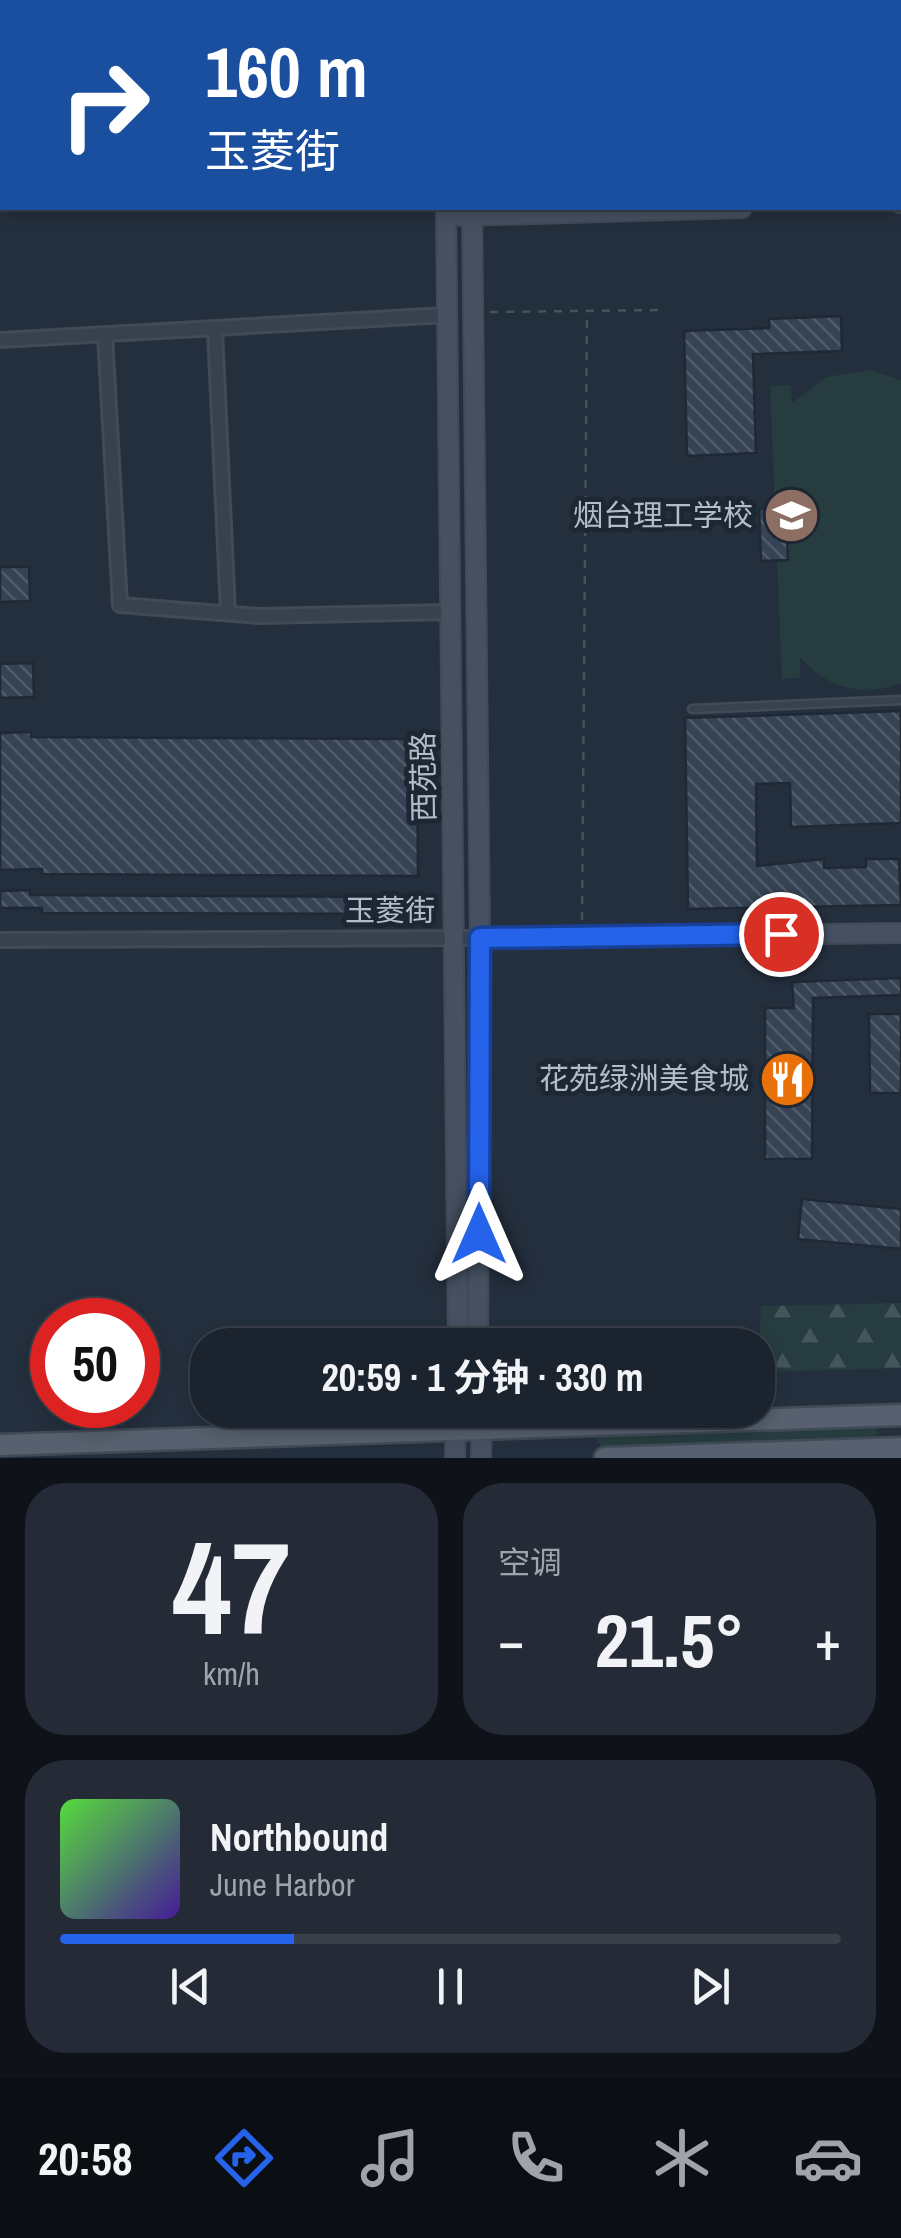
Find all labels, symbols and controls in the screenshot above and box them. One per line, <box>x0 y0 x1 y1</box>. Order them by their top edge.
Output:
text: 160 m <box>205 25 368 119</box>
icon: right <box>40 40 170 170</box>
text: 玉菱街 <box>205 120 340 181</box>
school or university icon: 烟台理工学校 <box>762 486 822 546</box>
place label: 烟台理工学校 <box>573 495 753 535</box>
street label: 西苑路 <box>402 732 444 822</box>
street label: 玉菱街 <box>345 890 435 930</box>
pin <box>739 892 824 977</box>
icon: arrive <box>754 907 809 962</box>
restaurant icon: 花苑绿洲美食城 <box>758 1049 818 1109</box>
place label: 花苑绿洲美食城 <box>539 1058 749 1098</box>
position arrow <box>427 1182 531 1286</box>
speed limit sign: 50 <box>30 1298 160 1428</box>
text: 20:59 · 1 分钟 · 330 m <box>321 1352 644 1403</box>
text: 47 <box>172 1499 291 1675</box>
text: 空调 <box>498 1541 562 1584</box>
text: 21.5° <box>595 1589 744 1690</box>
text: − <box>498 1603 524 1677</box>
text: + <box>815 1603 841 1677</box>
text: km/h <box>203 1652 260 1695</box>
text: Northbound <box>210 1812 388 1863</box>
text: June Harbor <box>210 1863 354 1906</box>
icon: previous <box>163 1959 218 2014</box>
icon: pause <box>423 1959 478 2014</box>
icon: next <box>683 1959 738 2014</box>
icon: directions <box>209 2123 279 2193</box>
icon: music <box>355 2123 425 2193</box>
icon: phone <box>501 2123 571 2193</box>
icon: climate <box>647 2123 717 2193</box>
icon: car <box>793 2123 863 2193</box>
text: 20:58 <box>38 2128 132 2189</box>

